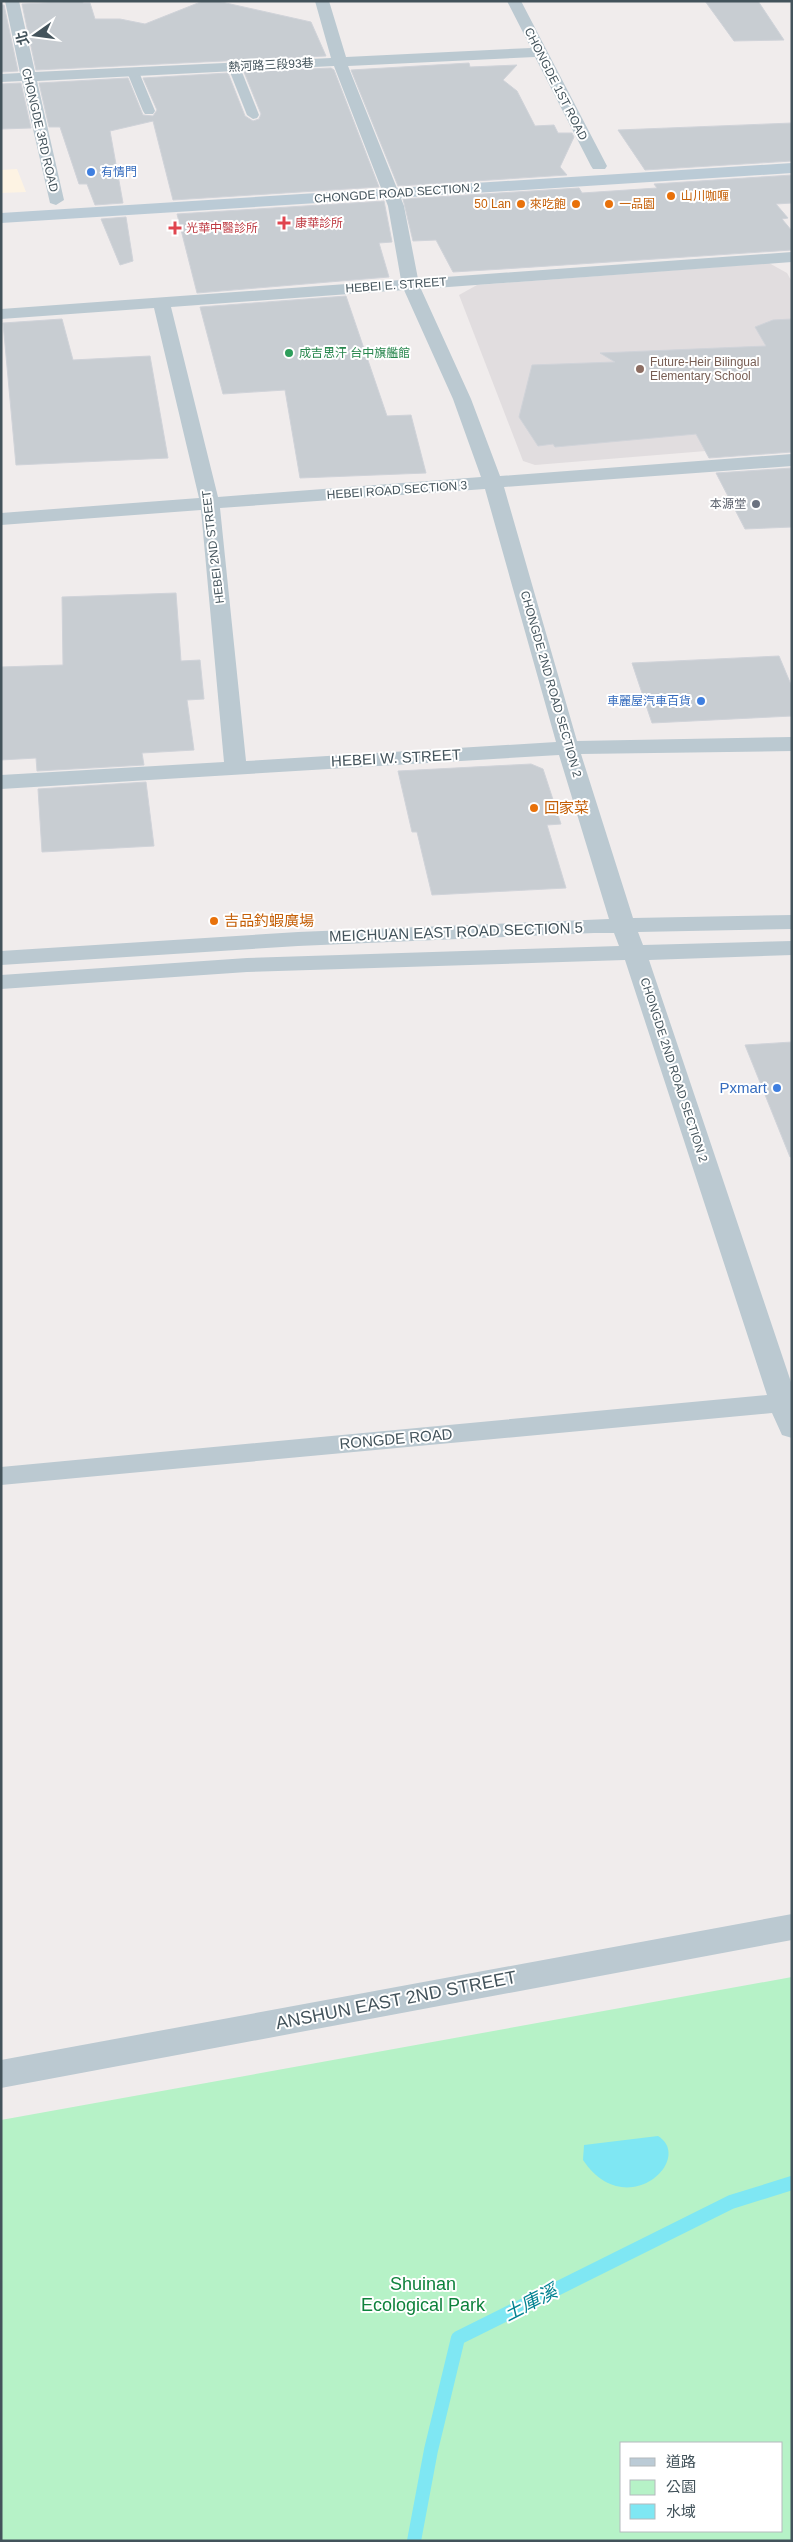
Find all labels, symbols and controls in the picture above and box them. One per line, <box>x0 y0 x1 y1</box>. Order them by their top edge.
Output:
north arrow <box>10 10 60 60</box>
street label: CHONGDE 1ST ROAD <box>522 25 591 143</box>
text: 北 <box>13 29 32 47</box>
street label: 熱河路三段93巷 <box>228 56 314 74</box>
street label: CHONGDE 3RD ROAD <box>19 67 61 194</box>
place label: 有情門 <box>101 165 137 179</box>
marker: 有情門 <box>85 166 97 178</box>
street label: CHONGDE ROAD SECTION 2 <box>314 180 481 206</box>
place label: 山川咖喱 <box>681 189 729 203</box>
marker: 山川咖喱 <box>665 190 677 202</box>
place label: 50 Lan <box>474 197 511 211</box>
place label: 來吃飽 <box>530 197 566 211</box>
place label: 一品園 <box>619 197 655 211</box>
marker: 50 Lan <box>515 198 527 210</box>
marker: 來吃飽 <box>570 198 582 210</box>
marker: 一品園 <box>603 198 615 210</box>
marker: 康華診所 <box>277 216 291 230</box>
place label: 康華診所 <box>295 216 343 230</box>
marker: 光華中醫診所 <box>168 221 182 235</box>
place label: 光華中醫診所 <box>186 221 258 235</box>
street label: HEBEI E. STREET <box>345 274 448 296</box>
place label: 成吉思汗 台中旗艦館 <box>299 346 410 360</box>
marker: 成吉思汗 台中旗艦館 <box>283 347 295 359</box>
place label: Future-Heir Bilingual Elementary School <box>650 355 759 383</box>
marker: Future-Heir Bilingual Elementary School <box>634 363 646 375</box>
street label: HEBEI ROAD SECTION 3 <box>326 478 468 502</box>
street label: HEBEI 2ND STREET <box>199 489 227 604</box>
place label: 本源堂 <box>710 497 746 511</box>
marker: 本源堂 <box>750 498 762 510</box>
street label: CHONGDE 2ND ROAD SECTION 2 <box>518 589 584 779</box>
place label: 車麗屋汽車百貨 <box>607 694 691 708</box>
marker: 車麗屋汽車百貨 <box>695 695 707 707</box>
street label: HEBEI W. STREET <box>331 746 461 769</box>
place label: 回家菜 <box>544 799 589 816</box>
marker: 回家菜 <box>528 802 540 814</box>
place label: 吉品釣蝦廣場 <box>224 912 314 929</box>
marker: 吉品釣蝦廣場 <box>208 915 220 927</box>
street label: MEICHUAN EAST ROAD SECTION 5 <box>329 919 583 944</box>
street label: CHONGDE 2ND ROAD SECTION 2 <box>637 976 711 1164</box>
place label: Pxmart <box>719 1079 768 1096</box>
marker: Pxmart <box>771 1082 783 1094</box>
street label: RONGDE ROAD <box>339 1425 453 1452</box>
street label: ANSHUN EAST 2ND STREET <box>274 1967 518 2033</box>
park label: Shuinan Ecological Park <box>361 2274 486 2315</box>
water label: 土庫溪 <box>500 2279 563 2325</box>
legend <box>620 2442 783 2532</box>
text: 道路 <box>666 2453 696 2470</box>
text: 公園 <box>666 2478 696 2495</box>
text: 水域 <box>666 2503 696 2520</box>

